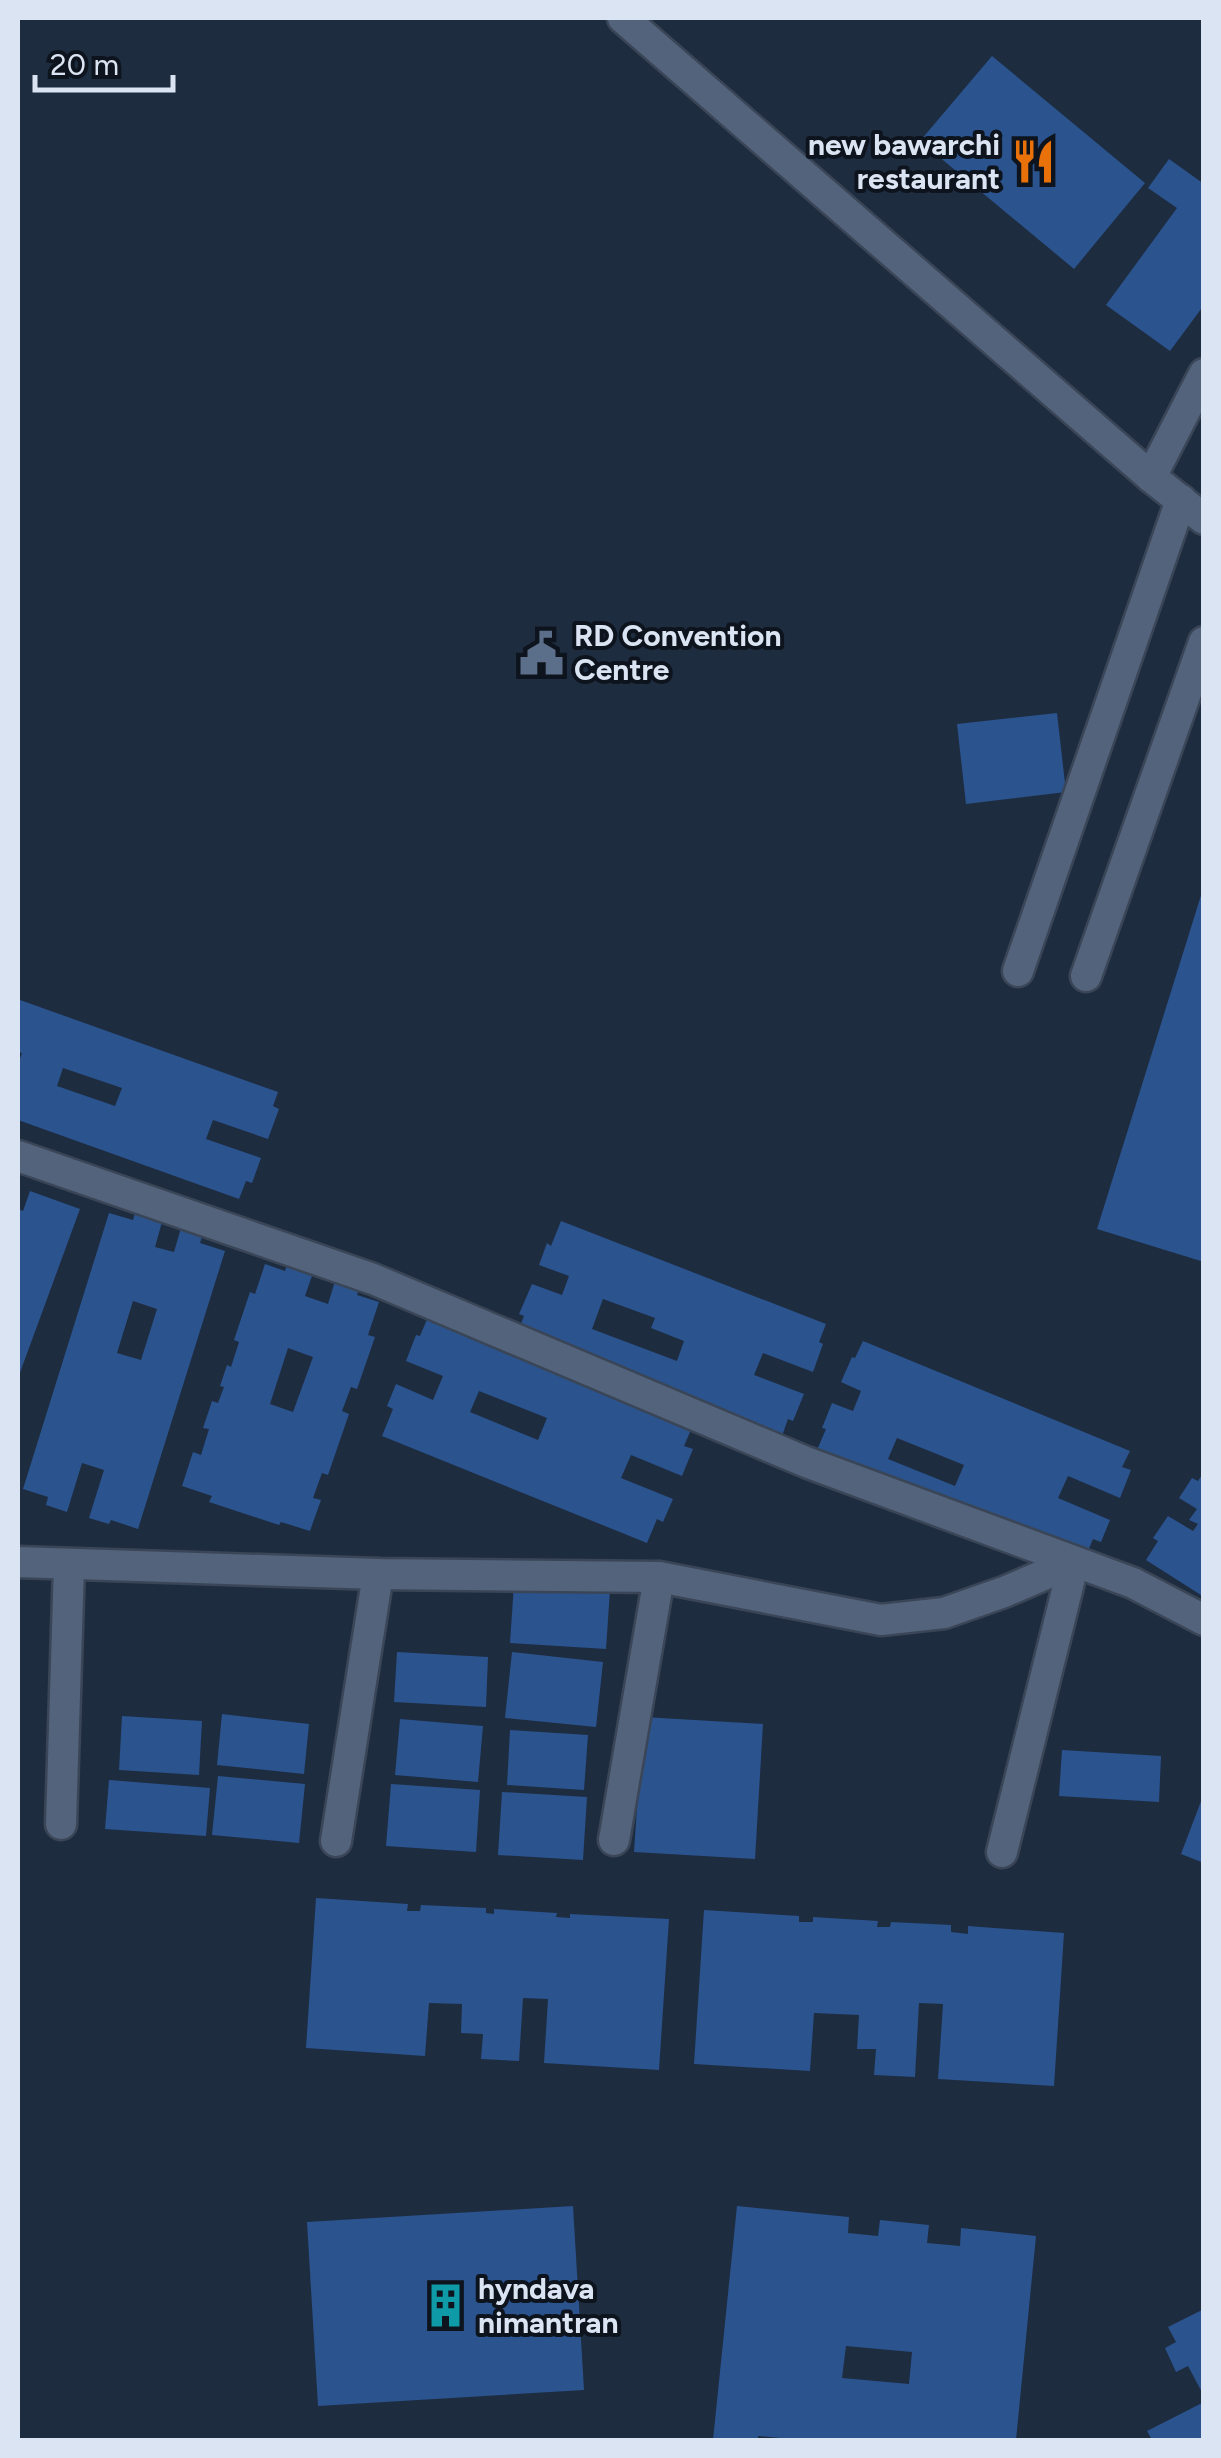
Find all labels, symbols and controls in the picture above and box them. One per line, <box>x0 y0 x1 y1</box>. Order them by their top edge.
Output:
scale bar <box>35 30 172 92</box>
text: 20 m <box>50 46 119 83</box>
place label: new bawarchi restaurant <box>808 126 1000 197</box>
restaurant icon: new bawarchi restaurant <box>1009 138 1057 186</box>
place label: RD Convention Centre <box>574 617 782 688</box>
public building icon: RD Convention Centre <box>517 629 565 677</box>
place label: hyndava nimantran <box>478 2270 619 2341</box>
building icon: hyndava nimantran <box>421 2282 469 2330</box>

